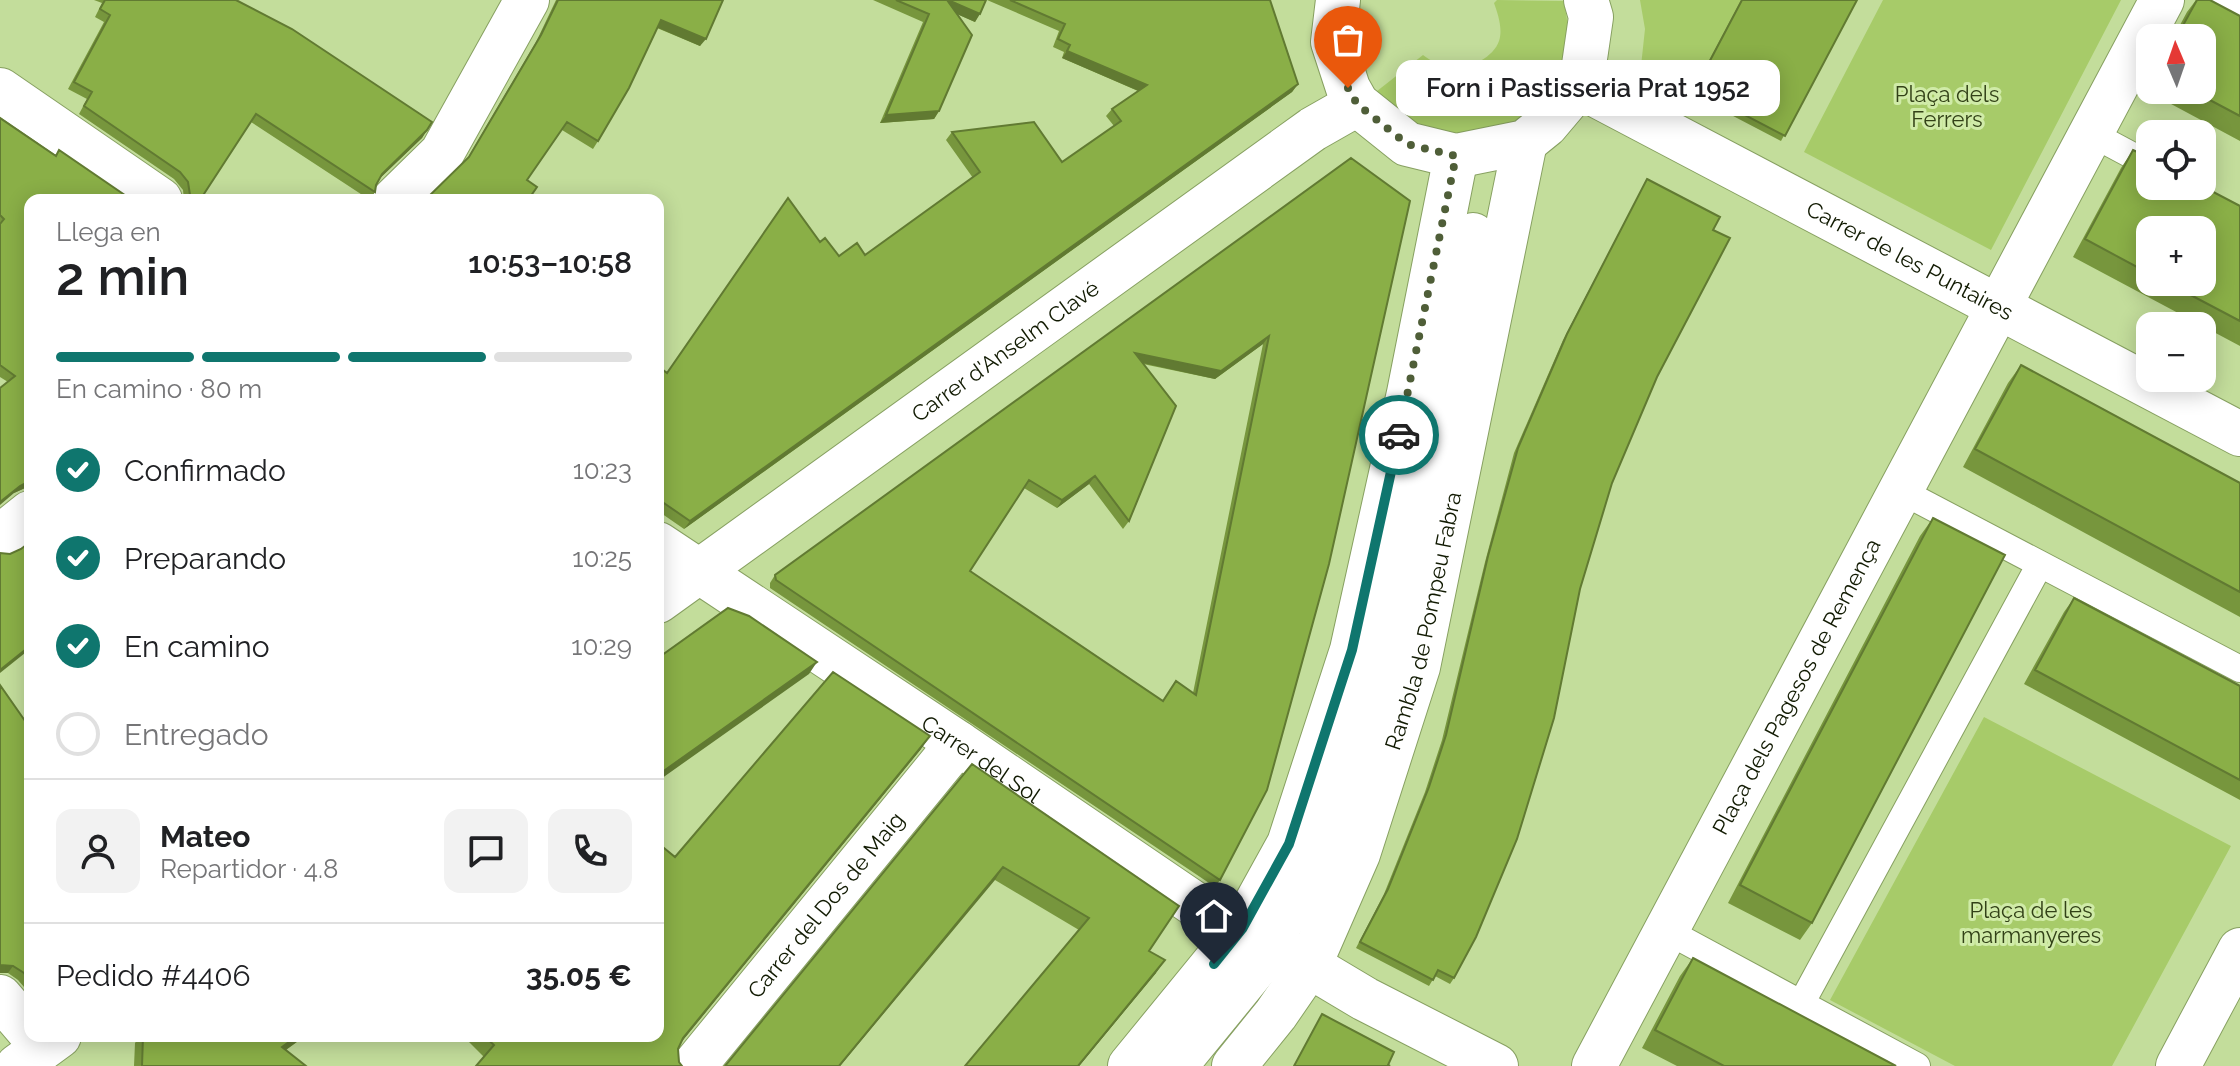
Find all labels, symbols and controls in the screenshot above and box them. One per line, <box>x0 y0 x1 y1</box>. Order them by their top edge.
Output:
pin <box>1314 6 1382 88</box>
icon: bag <box>1326 18 1370 62</box>
north arrow <box>2136 24 2216 104</box>
map controls <box>2136 24 2216 392</box>
callout: Forn i Pastisseria Prat 1952 <box>1396 60 1780 116</box>
text: Forn i Pastisseria Prat 1952 <box>1426 73 1750 103</box>
park label: Plaça dels Ferrers <box>1895 81 1999 132</box>
button: locate <box>2136 120 2216 200</box>
street label: Carrer de les Puntaires <box>1802 195 2018 325</box>
button: + <box>2136 216 2216 296</box>
text: Llega en <box>56 217 161 247</box>
text: 10:53–10:58 <box>468 245 632 280</box>
text: 2 min <box>56 246 189 307</box>
street label: Carrer d'Anselm Clavé <box>907 275 1104 427</box>
button: − <box>2136 312 2216 392</box>
text: En camino · 80 m <box>56 374 262 404</box>
courier <box>1359 395 1439 475</box>
icon: car <box>1377 413 1421 457</box>
icon: check <box>56 448 100 492</box>
text: Confirmado <box>124 453 286 488</box>
text: 10:23 <box>573 455 632 485</box>
street label: Rambla de Pompeu Fabra <box>1379 489 1466 753</box>
street label: Plaça dels Pagesos de Remença <box>1707 534 1886 839</box>
icon: check <box>56 536 100 580</box>
text: Preparando <box>124 541 286 576</box>
text: 10:25 <box>572 543 632 573</box>
icon: check <box>56 624 100 668</box>
text: En camino <box>124 629 270 664</box>
text: 10:29 <box>571 631 632 661</box>
street label: Carrer del Sol <box>917 710 1046 808</box>
text: Entregado <box>124 717 269 752</box>
street label: Carrer del Dos de Maig <box>742 807 909 1003</box>
button: person <box>56 809 140 893</box>
button: chat <box>444 809 528 893</box>
button: phone <box>548 809 632 893</box>
text: Mateo <box>160 819 250 854</box>
text: Repartidor · 4.8 <box>160 854 338 884</box>
pin <box>1180 882 1248 964</box>
icon: home <box>1192 894 1236 938</box>
park label: Plaça de les marmanyeres <box>1961 897 2101 948</box>
text: Pedido #4406 <box>56 958 251 993</box>
text: 35.05 € <box>526 958 632 993</box>

